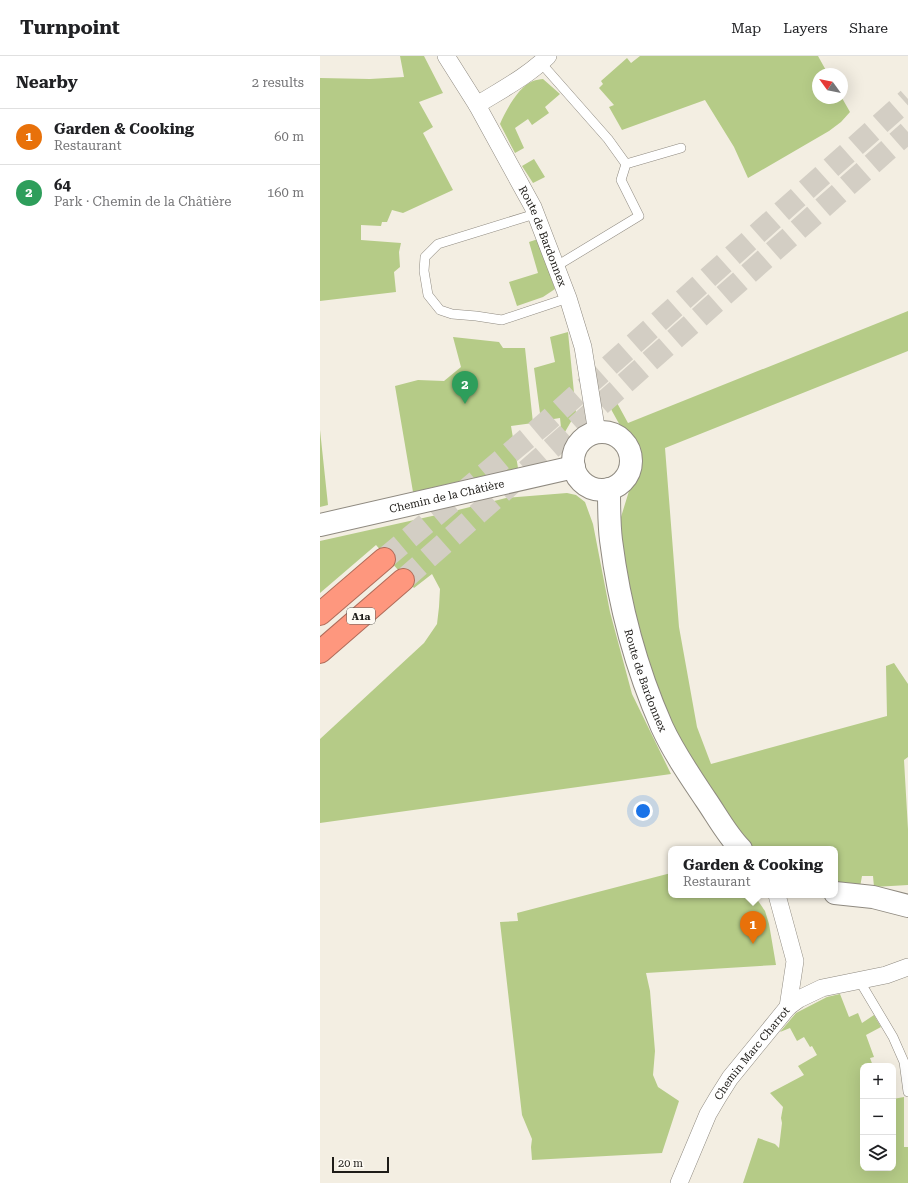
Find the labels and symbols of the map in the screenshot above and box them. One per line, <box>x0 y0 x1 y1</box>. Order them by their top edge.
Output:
north arrow <box>812 68 848 104</box>
street label: Route de Bardonnex <box>516 184 569 289</box>
pin: 2 <box>452 371 478 404</box>
street label: Chemin de la Châtière <box>388 477 506 516</box>
road number: A1a <box>347 608 375 624</box>
street label: Route de Bardonnex <box>621 628 670 735</box>
your location <box>633 801 653 821</box>
pin: 1 <box>740 911 766 944</box>
street label: Chemin Marc Charrot <box>712 1004 793 1103</box>
scale bar <box>332 1155 389 1174</box>

